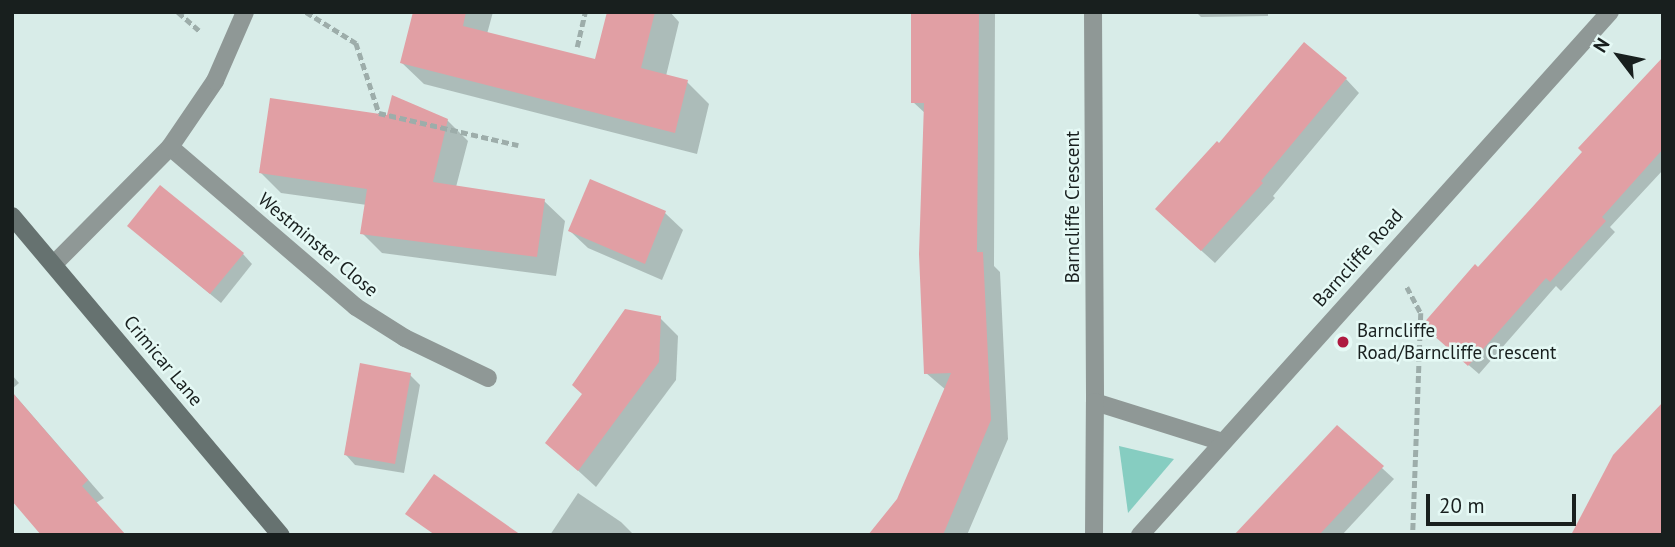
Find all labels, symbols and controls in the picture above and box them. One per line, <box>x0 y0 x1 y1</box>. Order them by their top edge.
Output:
north arrow <box>1584 21 1654 91</box>
text: N <box>1588 33 1615 57</box>
street label: Barncliffe Crescent <box>1062 131 1084 283</box>
street label: Westminster Close <box>253 188 383 302</box>
street label: Barncliffe Road <box>1308 205 1408 311</box>
street label: Crimicar Lane <box>119 311 207 411</box>
place label: Barncliffe Road/Barncliffe Crescent <box>1357 320 1556 364</box>
marker: Barncliffe Road/Barncliffe Crescent <box>1335 334 1351 350</box>
scale bar <box>1430 480 1580 524</box>
text: 20 m <box>1439 492 1485 519</box>

